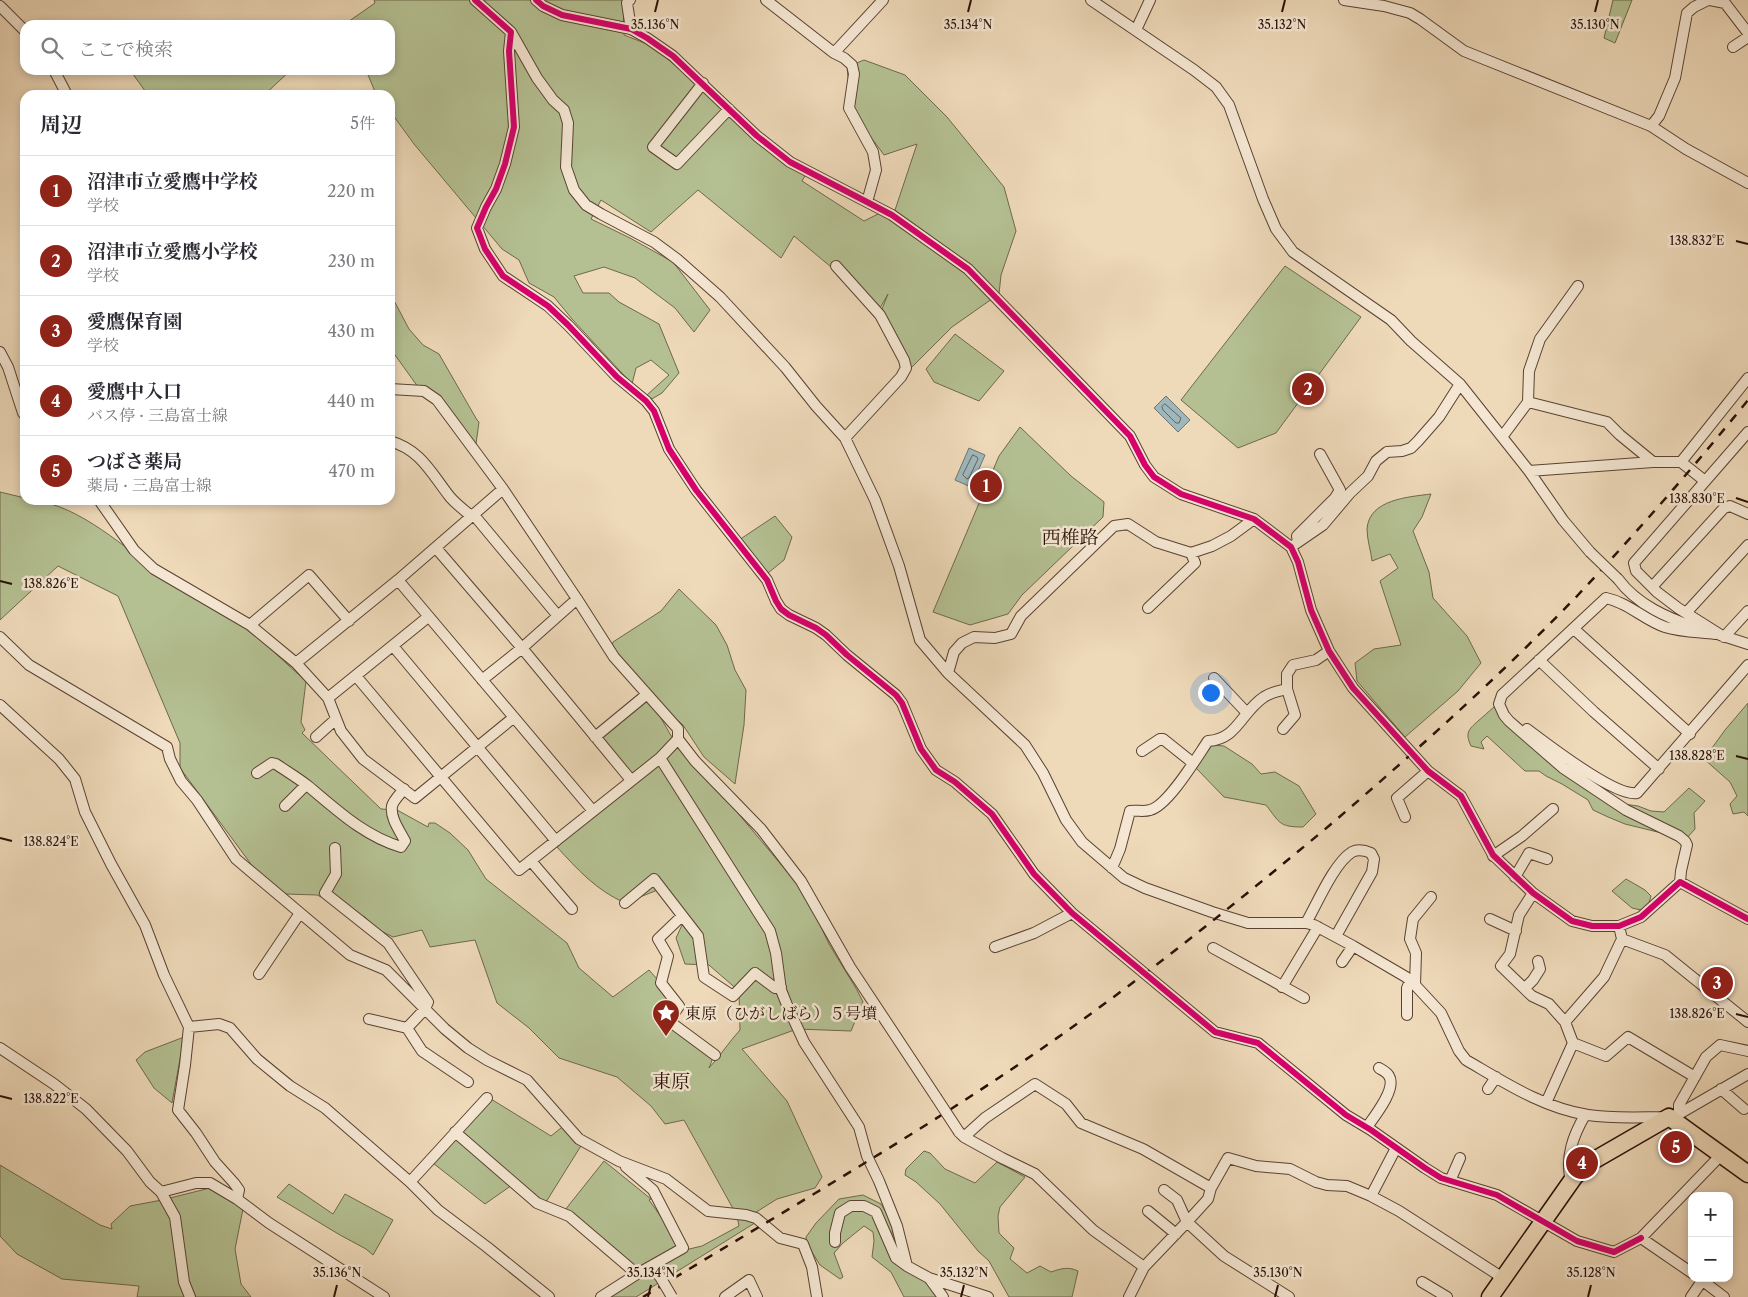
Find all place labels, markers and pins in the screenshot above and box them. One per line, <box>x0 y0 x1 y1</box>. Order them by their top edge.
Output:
pin: 2 <box>1292 370 1324 408</box>
pin: 1 <box>970 467 1002 505</box>
pin: 3 <box>1701 964 1733 1002</box>
place icon: 東原（ひがしばら）５号墳 <box>651 998 681 1037</box>
place label: 東原（ひがしばら）５号墳 <box>685 1003 877 1023</box>
pin: 5 <box>1660 1128 1692 1166</box>
pin: 4 <box>1566 1144 1598 1182</box>

